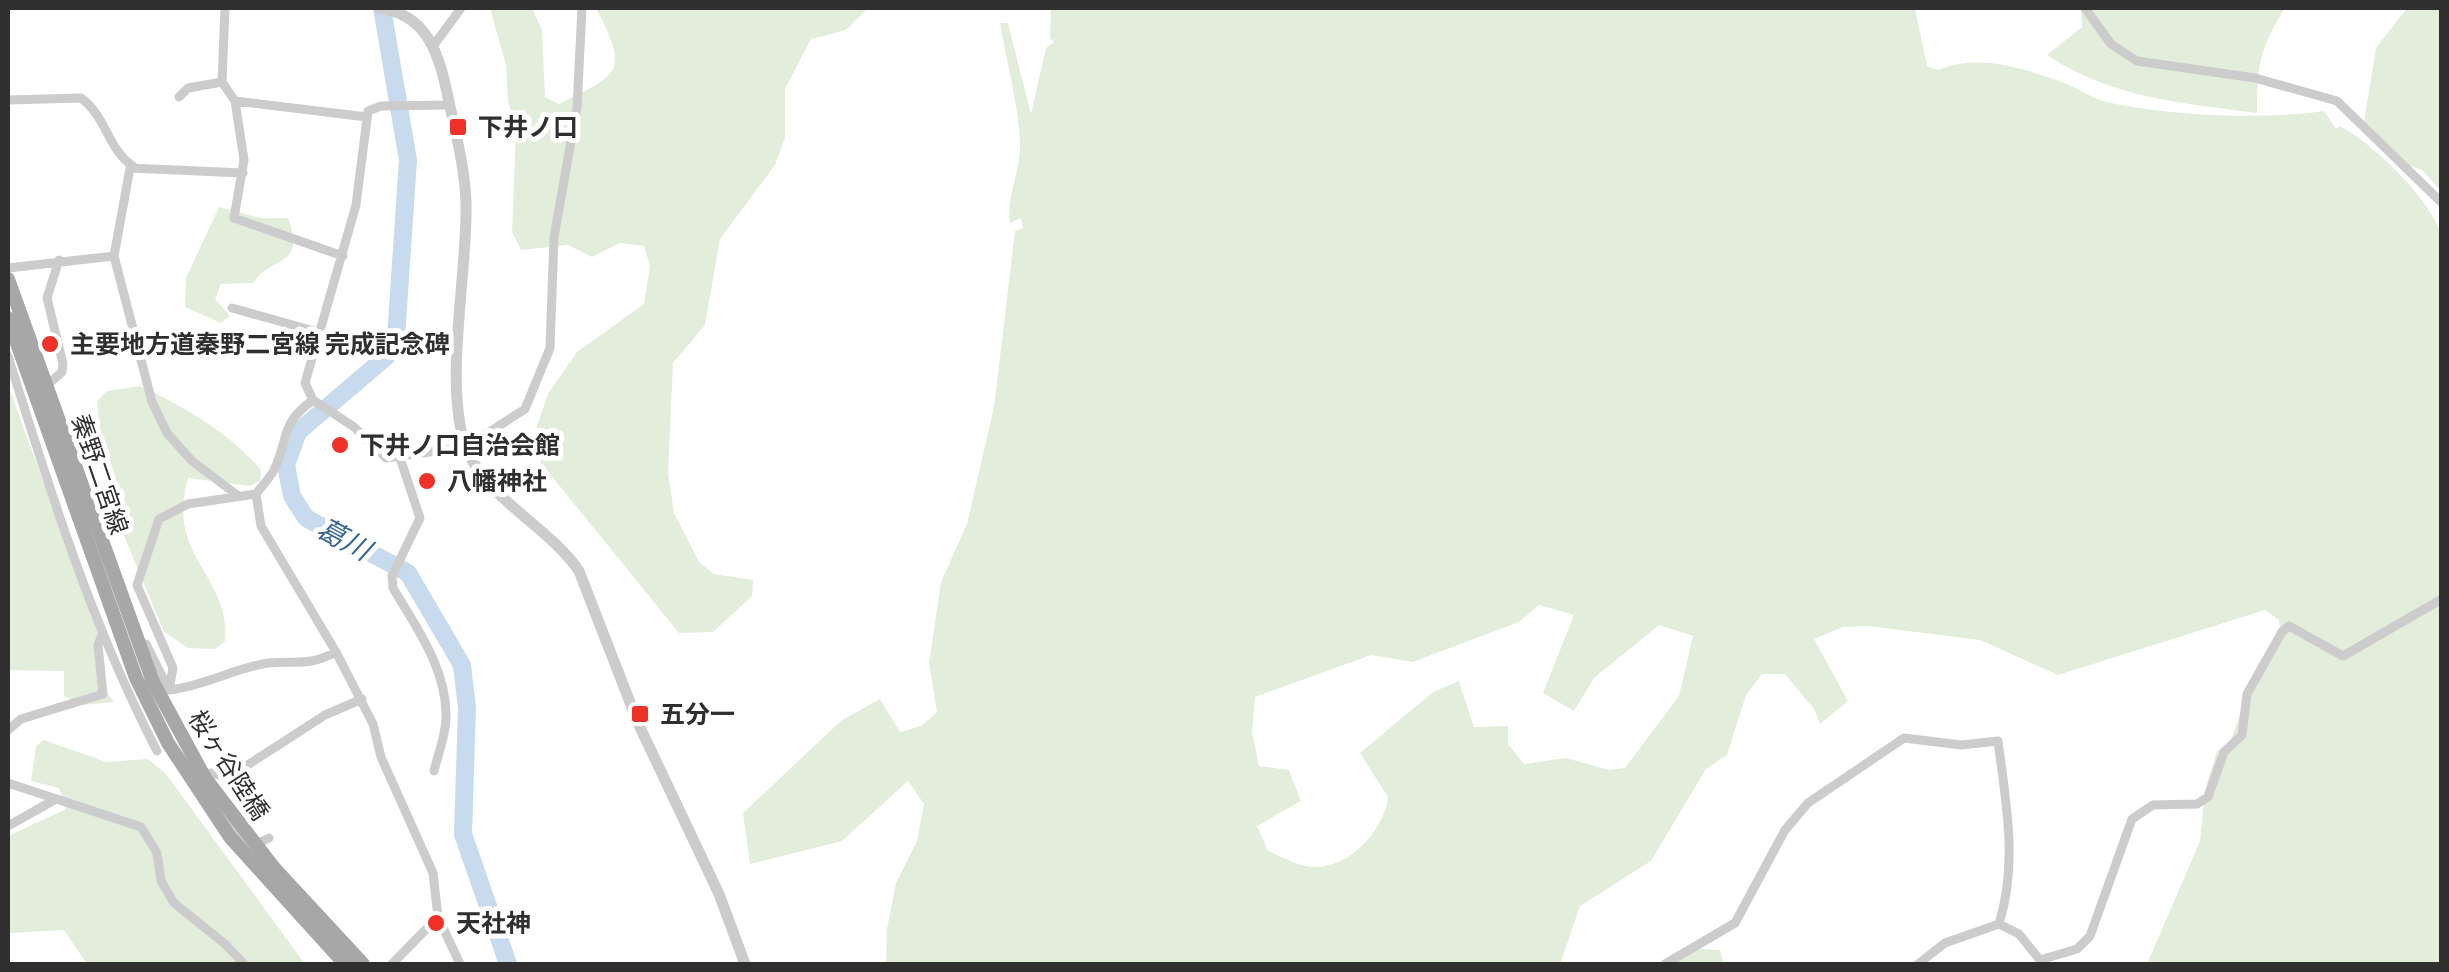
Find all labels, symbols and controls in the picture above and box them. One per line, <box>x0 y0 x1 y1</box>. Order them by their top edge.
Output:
place label: 下井ノ口 <box>478 111 578 141</box>
marker: 下井ノ口 <box>447 116 469 138</box>
place label: 主要地方道秦野二宮線 完成記念碑 <box>70 328 450 358</box>
marker: 主要地方道秦野二宮線 完成記念碑 <box>39 333 61 355</box>
street label: 秦野二宮線 <box>66 410 135 538</box>
place label: 下井ノ口自治会館 <box>360 429 560 459</box>
marker: 下井ノ口自治会館 <box>329 434 351 456</box>
place label: 八幡神社 <box>447 465 547 495</box>
marker: 八幡神社 <box>416 470 438 492</box>
water label: 葛川 <box>312 510 380 568</box>
place label: 五分一 <box>660 698 735 728</box>
marker: 五分一 <box>629 703 651 725</box>
street label: 桜ヶ谷陸橋 <box>183 704 276 825</box>
place label: 天社神 <box>456 907 531 937</box>
marker: 天社神 <box>425 912 447 934</box>

